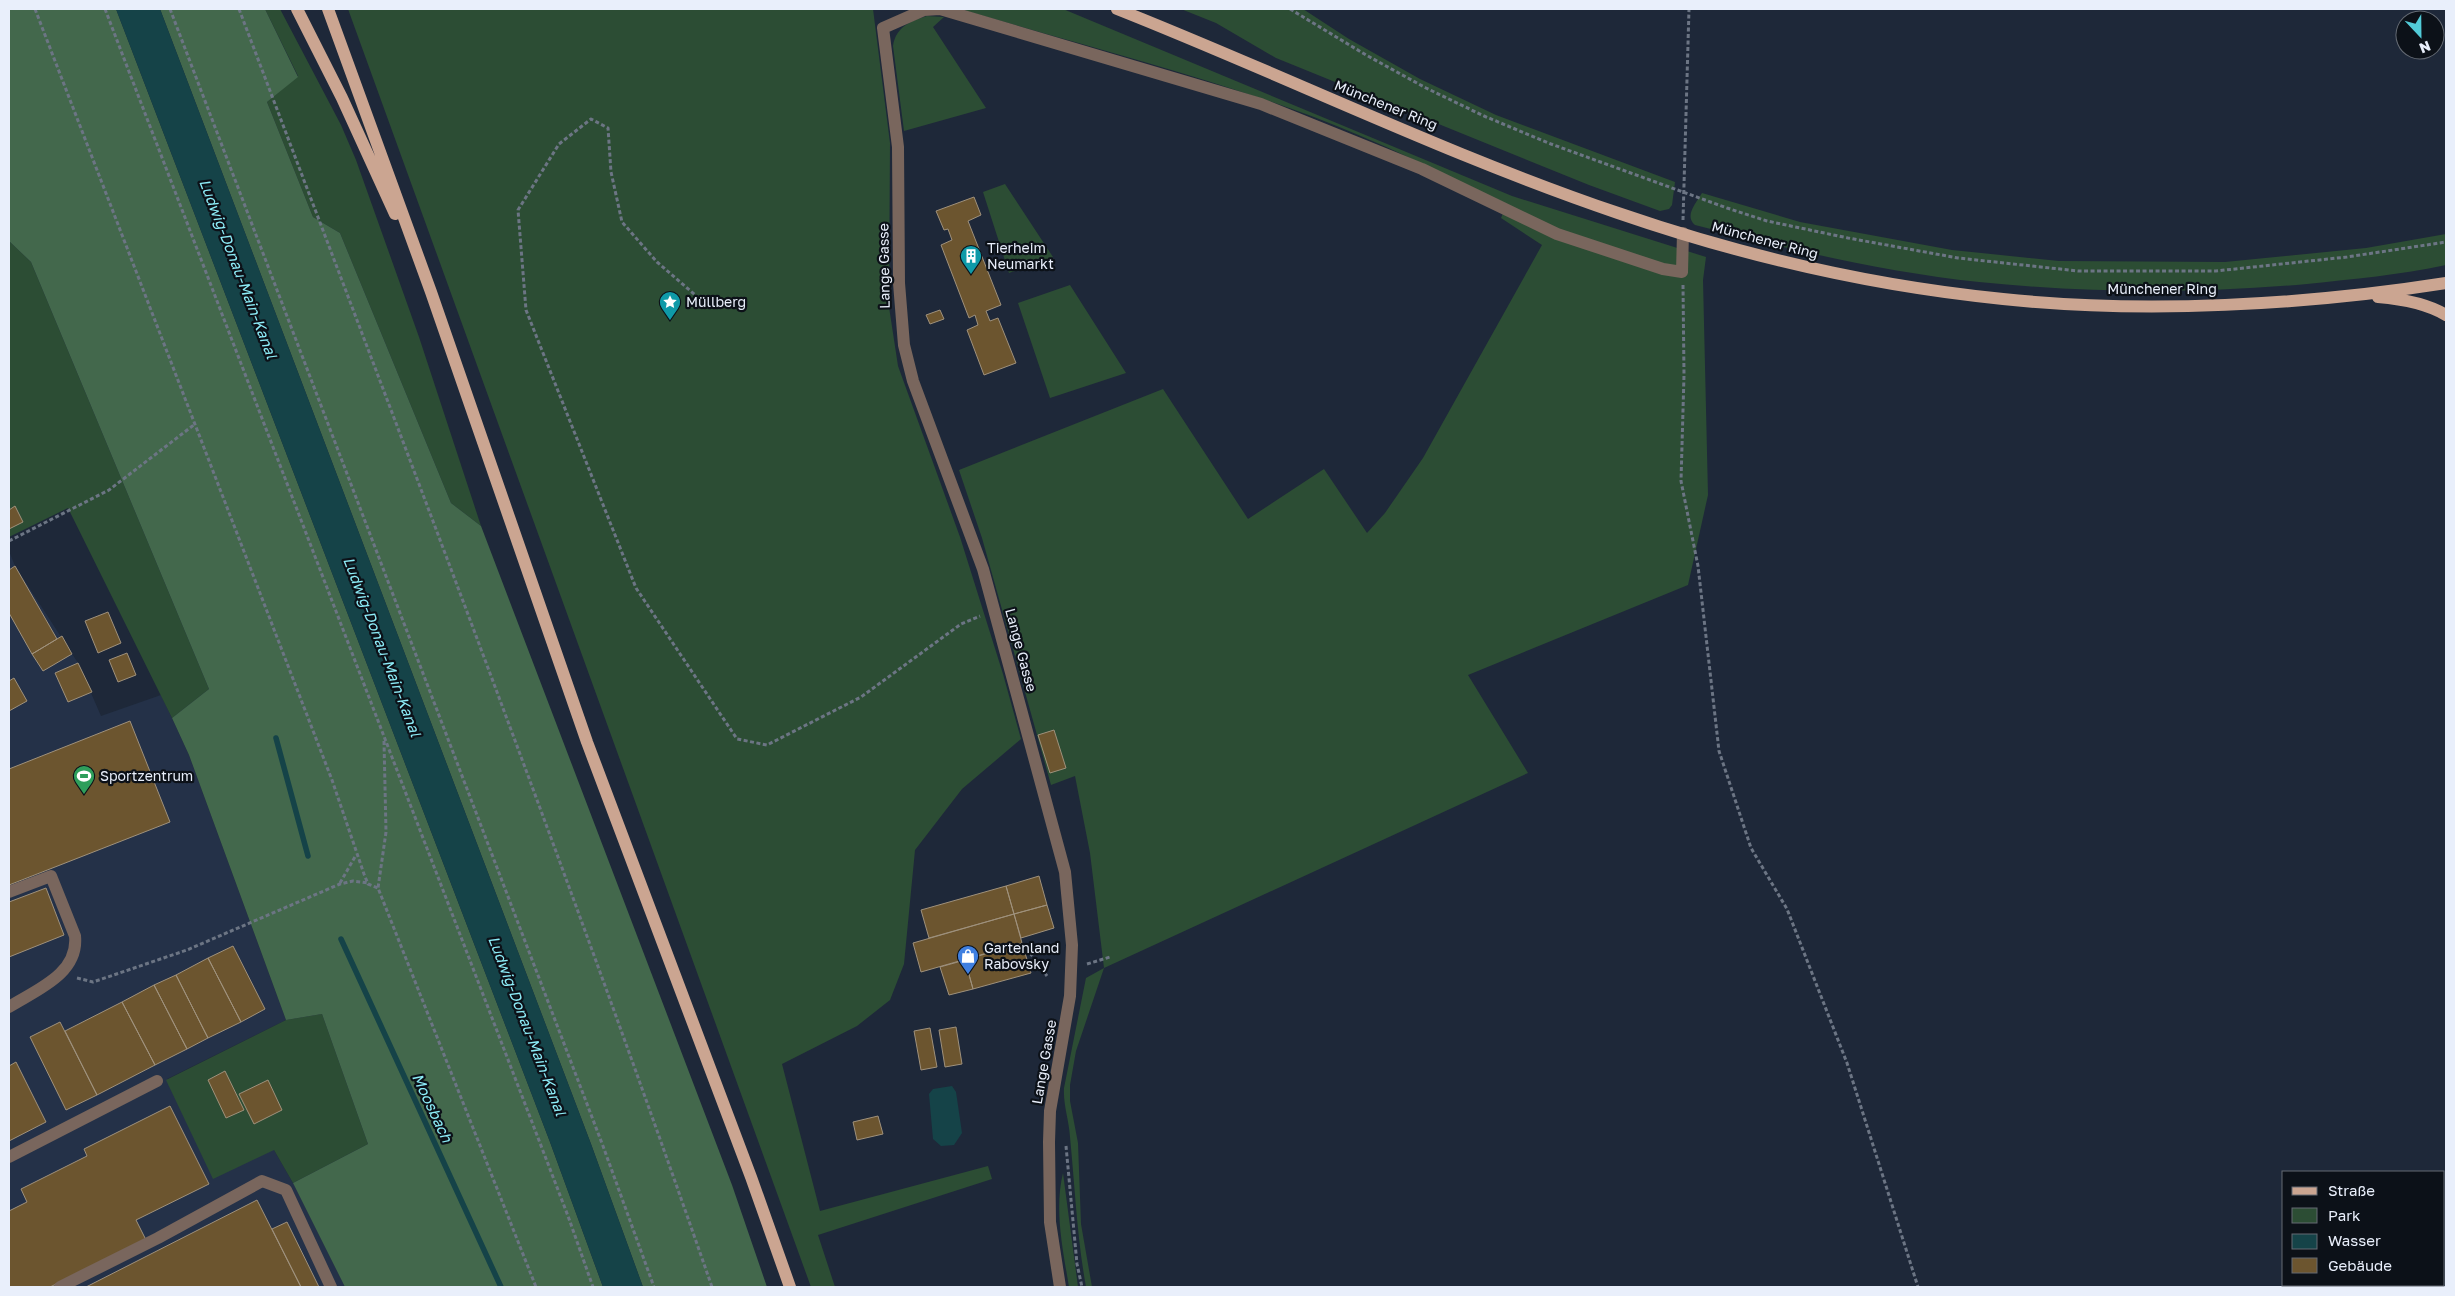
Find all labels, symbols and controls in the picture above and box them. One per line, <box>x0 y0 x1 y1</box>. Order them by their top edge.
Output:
north arrow <box>2395 10 2445 60</box>
text: N <box>2417 38 2433 57</box>
street label: Münchener Ring <box>1332 76 1440 133</box>
water label: Ludwig-Donau-Main-Kanal <box>195 176 282 363</box>
street label: Münchener Ring <box>1710 217 1820 262</box>
street label: Lange Gasse <box>874 223 893 309</box>
place label: Tierheim Neumarkt <box>987 239 1054 272</box>
building icon: Tierheim Neumarkt <box>959 244 983 275</box>
street label: Münchener Ring <box>2107 280 2217 297</box>
place icon: Müllberg <box>658 290 682 321</box>
place label: Müllberg <box>686 293 746 310</box>
water label: Ludwig-Donau-Main-Kanal <box>339 554 426 741</box>
street label: Lange Gasse <box>1002 606 1041 693</box>
sports icon: Sportzentrum <box>72 764 96 795</box>
place label: Sportzentrum <box>100 767 193 784</box>
water label: Ludwig-Donau-Main-Kanal <box>484 933 571 1120</box>
place label: Gartenland Rabovsky <box>984 939 1059 972</box>
shop icon: Gartenland Rabovsky <box>956 944 980 975</box>
street label: Lange Gasse <box>1028 1018 1059 1106</box>
water label: Moosbach <box>409 1070 457 1146</box>
legend <box>2282 1171 2445 1286</box>
text: Straße <box>2328 1181 2375 1199</box>
text: Park <box>2328 1206 2361 1224</box>
text: Wasser <box>2328 1231 2381 1249</box>
text: Gebäude <box>2328 1256 2392 1274</box>

